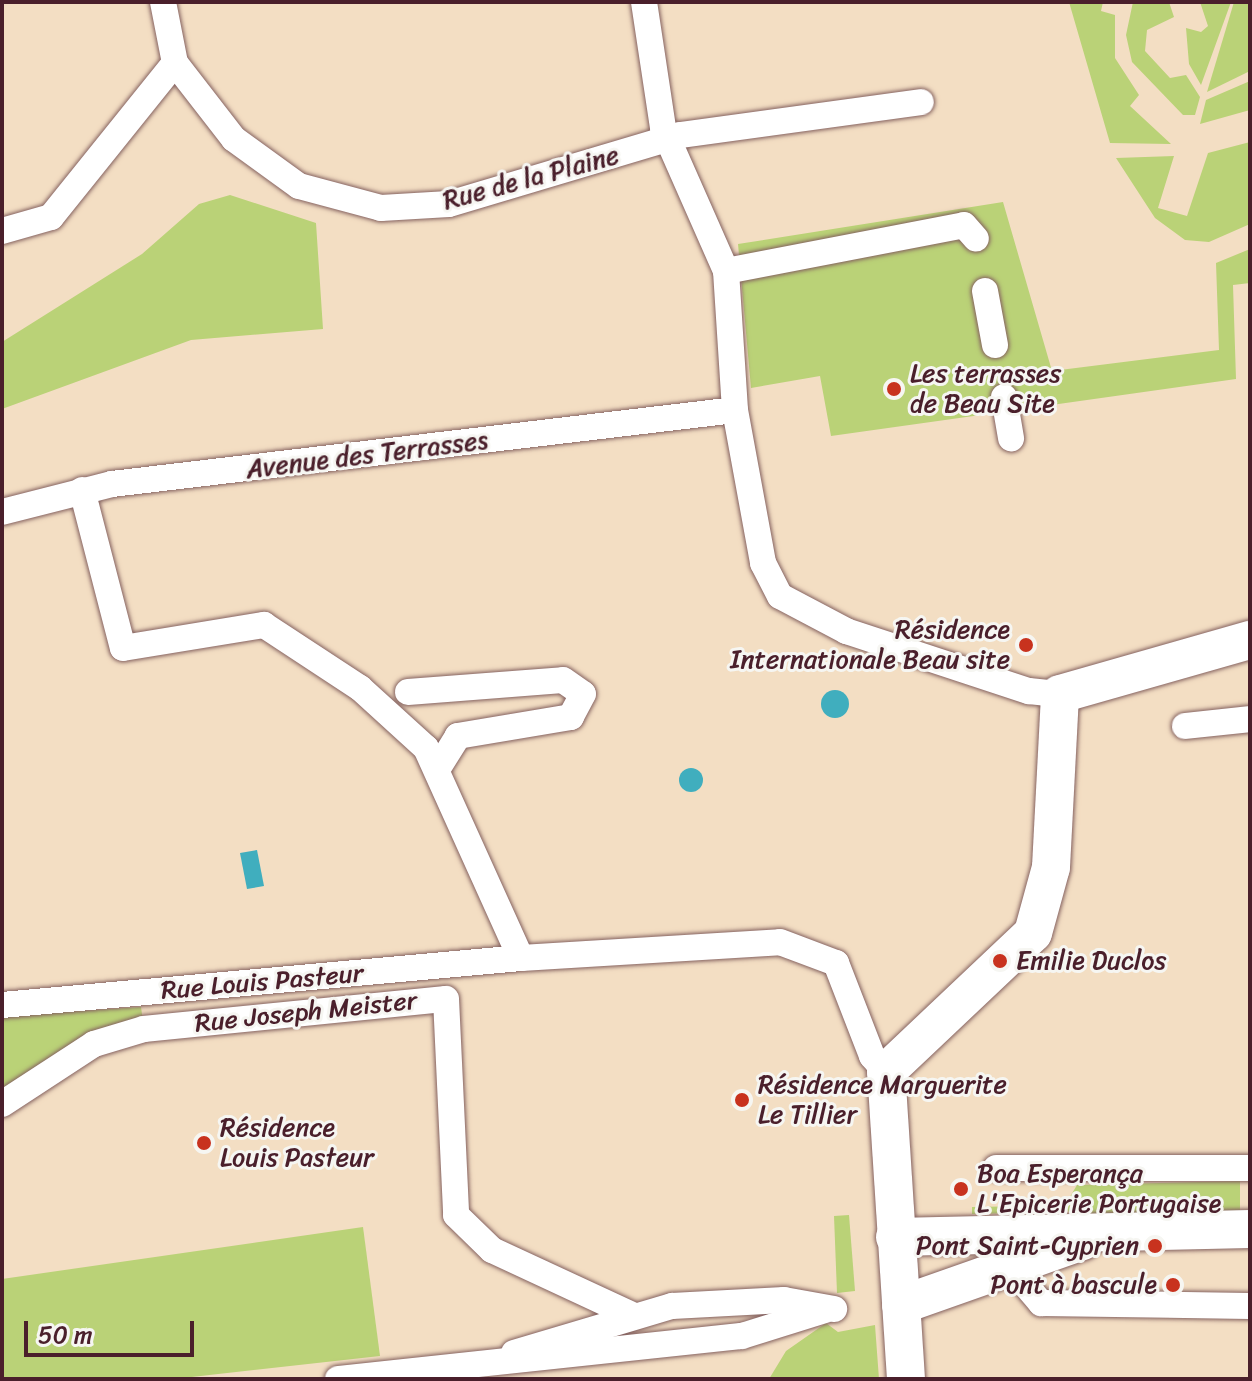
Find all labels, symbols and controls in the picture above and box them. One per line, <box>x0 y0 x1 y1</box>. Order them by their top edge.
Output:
street label: Rue de la Plaine <box>440 140 622 216</box>
place label: Les terrasses de Beau Site <box>910 358 1060 420</box>
marker: Les terrasses de Beau Site <box>885 380 903 398</box>
street label: Avenue des Terrasses <box>245 425 489 485</box>
place label: Résidence Internationale Beau site <box>730 614 1010 676</box>
marker: Résidence Internationale Beau site <box>1017 636 1035 654</box>
place label: Emilie Duclos <box>1016 945 1165 977</box>
marker: Emilie Duclos <box>991 952 1009 970</box>
street label: Rue Louis Pasteur <box>159 958 365 1006</box>
street label: Rue Joseph Meister <box>194 985 418 1039</box>
place label: Résidence Marguerite Le Tillier <box>758 1069 1007 1130</box>
marker: Résidence Marguerite Le Tillier <box>733 1091 751 1109</box>
place label: Résidence Louis Pasteur <box>220 1112 375 1174</box>
marker: Résidence Louis Pasteur <box>195 1134 213 1152</box>
place label: Boa Esperança L'Epicerie Portugaise <box>977 1158 1222 1220</box>
marker: Boa Esperança L'Epicerie Portugaise <box>952 1180 970 1198</box>
place label: Pont Saint-Cyprien <box>915 1230 1139 1262</box>
marker: Pont Saint-Cyprien <box>1146 1237 1164 1255</box>
place label: Pont à bascule <box>990 1269 1157 1301</box>
marker: Pont à bascule <box>1164 1276 1182 1294</box>
scale bar <box>28 1305 198 1355</box>
text: 50 m <box>38 1314 93 1356</box>

